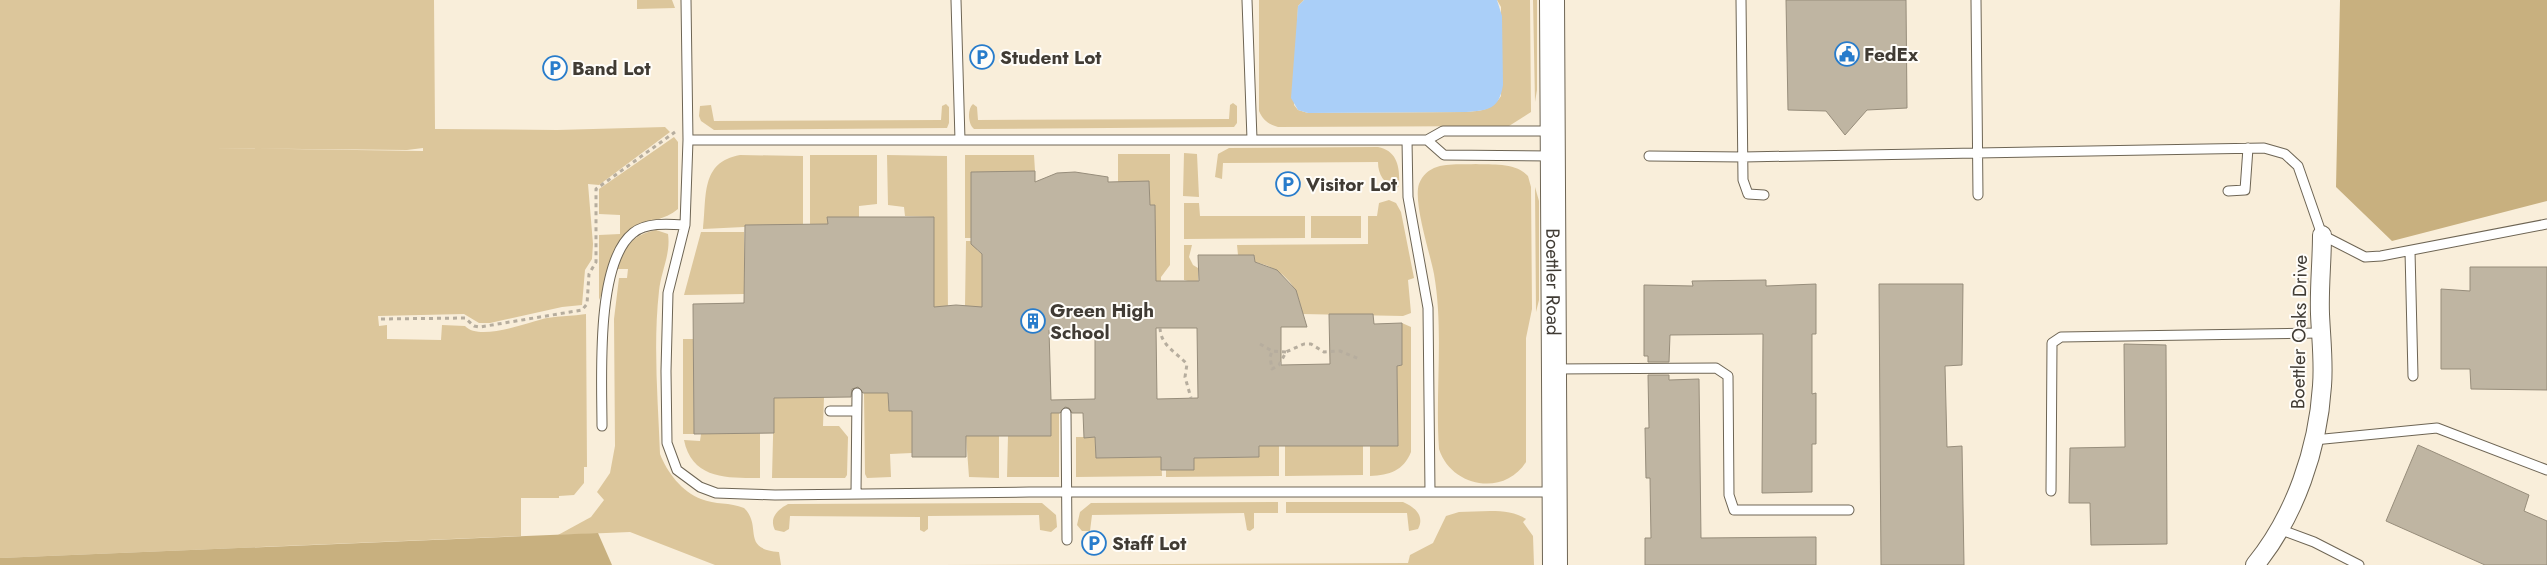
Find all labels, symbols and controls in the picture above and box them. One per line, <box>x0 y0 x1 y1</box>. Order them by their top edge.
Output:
public building icon: FedEx <box>1834 41 1860 67</box>
place label: FedEx <box>1864 41 1919 68</box>
parking icon: Student Lot <box>969 44 995 70</box>
place label: Student Lot <box>1000 44 1101 71</box>
parking icon: Band Lot <box>542 55 568 81</box>
place label: Band Lot <box>572 55 651 82</box>
parking icon: Visitor Lot <box>1275 171 1301 197</box>
place label: Visitor Lot <box>1305 171 1397 198</box>
street label: Boettler Road <box>1540 228 1567 336</box>
street label: Boettler Oaks Drive <box>2284 254 2314 409</box>
place label: Green High School <box>1050 297 1154 346</box>
building icon: Green High School <box>1020 308 1046 334</box>
parking icon: Staff Lot <box>1081 530 1107 556</box>
place label: Staff Lot <box>1112 530 1186 557</box>

